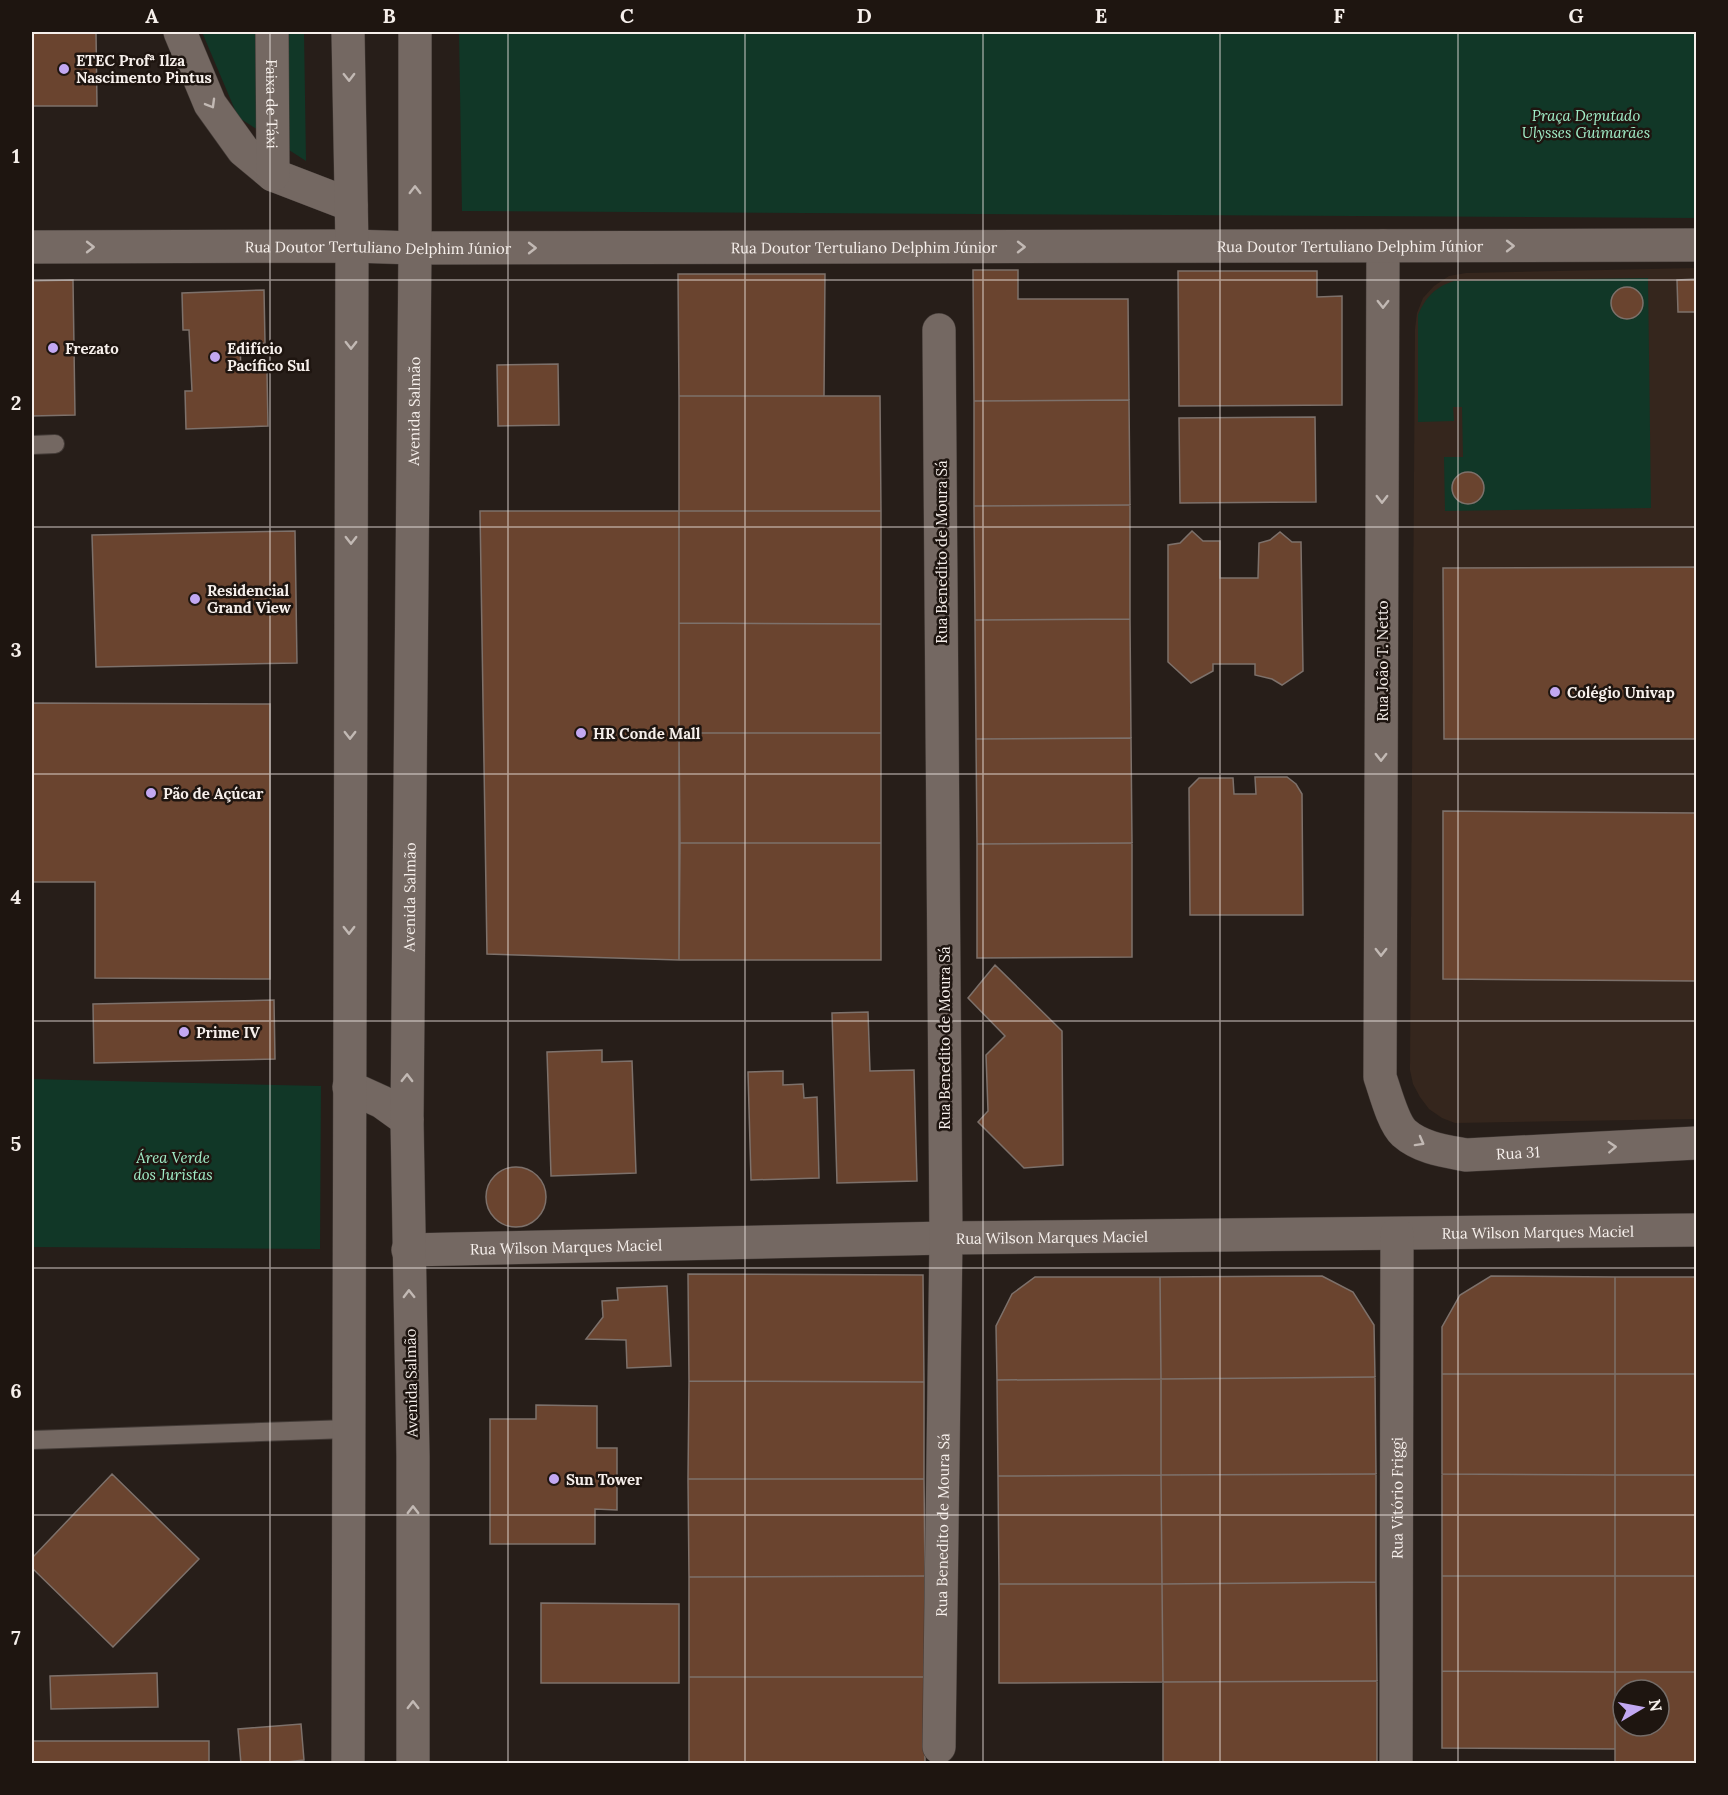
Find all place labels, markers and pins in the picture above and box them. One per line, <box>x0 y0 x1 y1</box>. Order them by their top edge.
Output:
place label: ETEC Profª Ilza Nascimento Pintus <box>76 51 212 87</box>
marker: ETEC Profª Ilza Nascimento Pintus <box>57 62 71 76</box>
place label: Frezato <box>65 339 119 358</box>
place label: Edifício Pacífico Sul <box>227 339 310 375</box>
marker: Frezato <box>46 341 60 355</box>
marker: Edifício Pacífico Sul <box>208 350 222 364</box>
place label: Residencial Grand View <box>207 581 292 617</box>
marker: Residencial Grand View <box>188 592 202 606</box>
place label: Colégio Univap <box>1567 683 1675 702</box>
marker: Colégio Univap <box>1548 685 1562 699</box>
place label: HR Conde Mall <box>593 724 701 743</box>
marker: HR Conde Mall <box>574 726 588 740</box>
place label: Pão de Açúcar <box>163 784 264 803</box>
marker: Pão de Açúcar <box>144 786 158 800</box>
place label: Prime IV <box>196 1023 260 1042</box>
marker: Prime IV <box>177 1025 191 1039</box>
place label: Sun Tower <box>566 1470 643 1489</box>
marker: Sun Tower <box>547 1472 561 1486</box>

